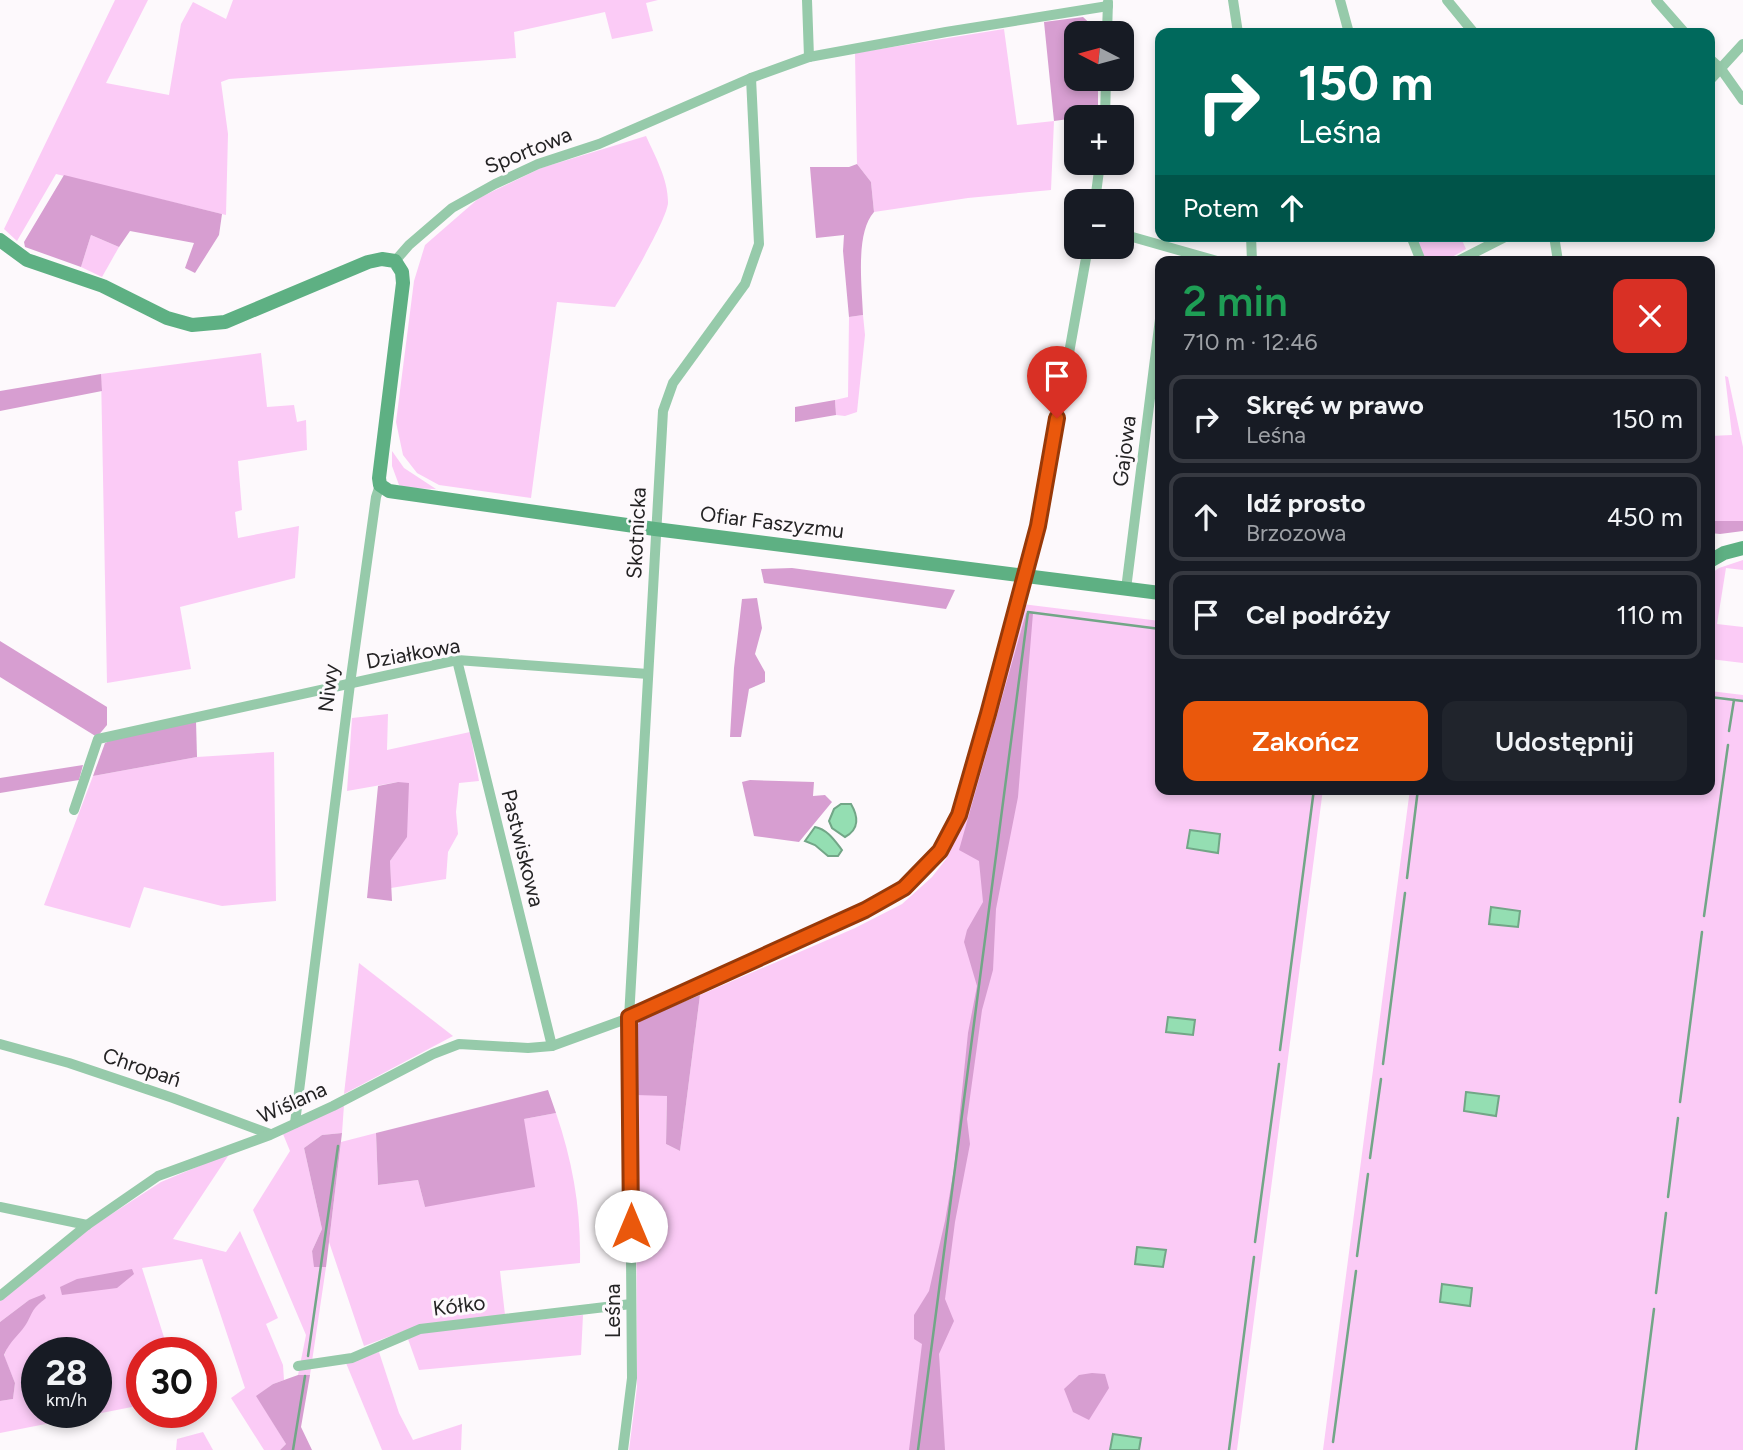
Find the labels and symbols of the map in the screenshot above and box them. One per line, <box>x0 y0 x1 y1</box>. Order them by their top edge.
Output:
north arrow <box>1064 21 1134 91</box>
street label: Sportowa <box>481 121 575 179</box>
pin <box>1027 346 1087 418</box>
street label: Gajowa <box>1107 414 1141 488</box>
street label: Skotnicka <box>621 487 651 579</box>
street label: Ofiar Faszyzmu <box>699 501 845 543</box>
street label: Działkowa <box>364 632 462 674</box>
street label: Niwy <box>313 662 343 714</box>
street label: Pastwiskowa <box>496 787 550 909</box>
street label: Chropań <box>100 1042 184 1092</box>
street label: Wiślana <box>254 1076 330 1128</box>
position arrow <box>594 1189 668 1263</box>
street label: Leśna <box>600 1284 625 1338</box>
street label: Kółko <box>431 1289 487 1321</box>
speed limit sign: 30 <box>126 1337 217 1428</box>

